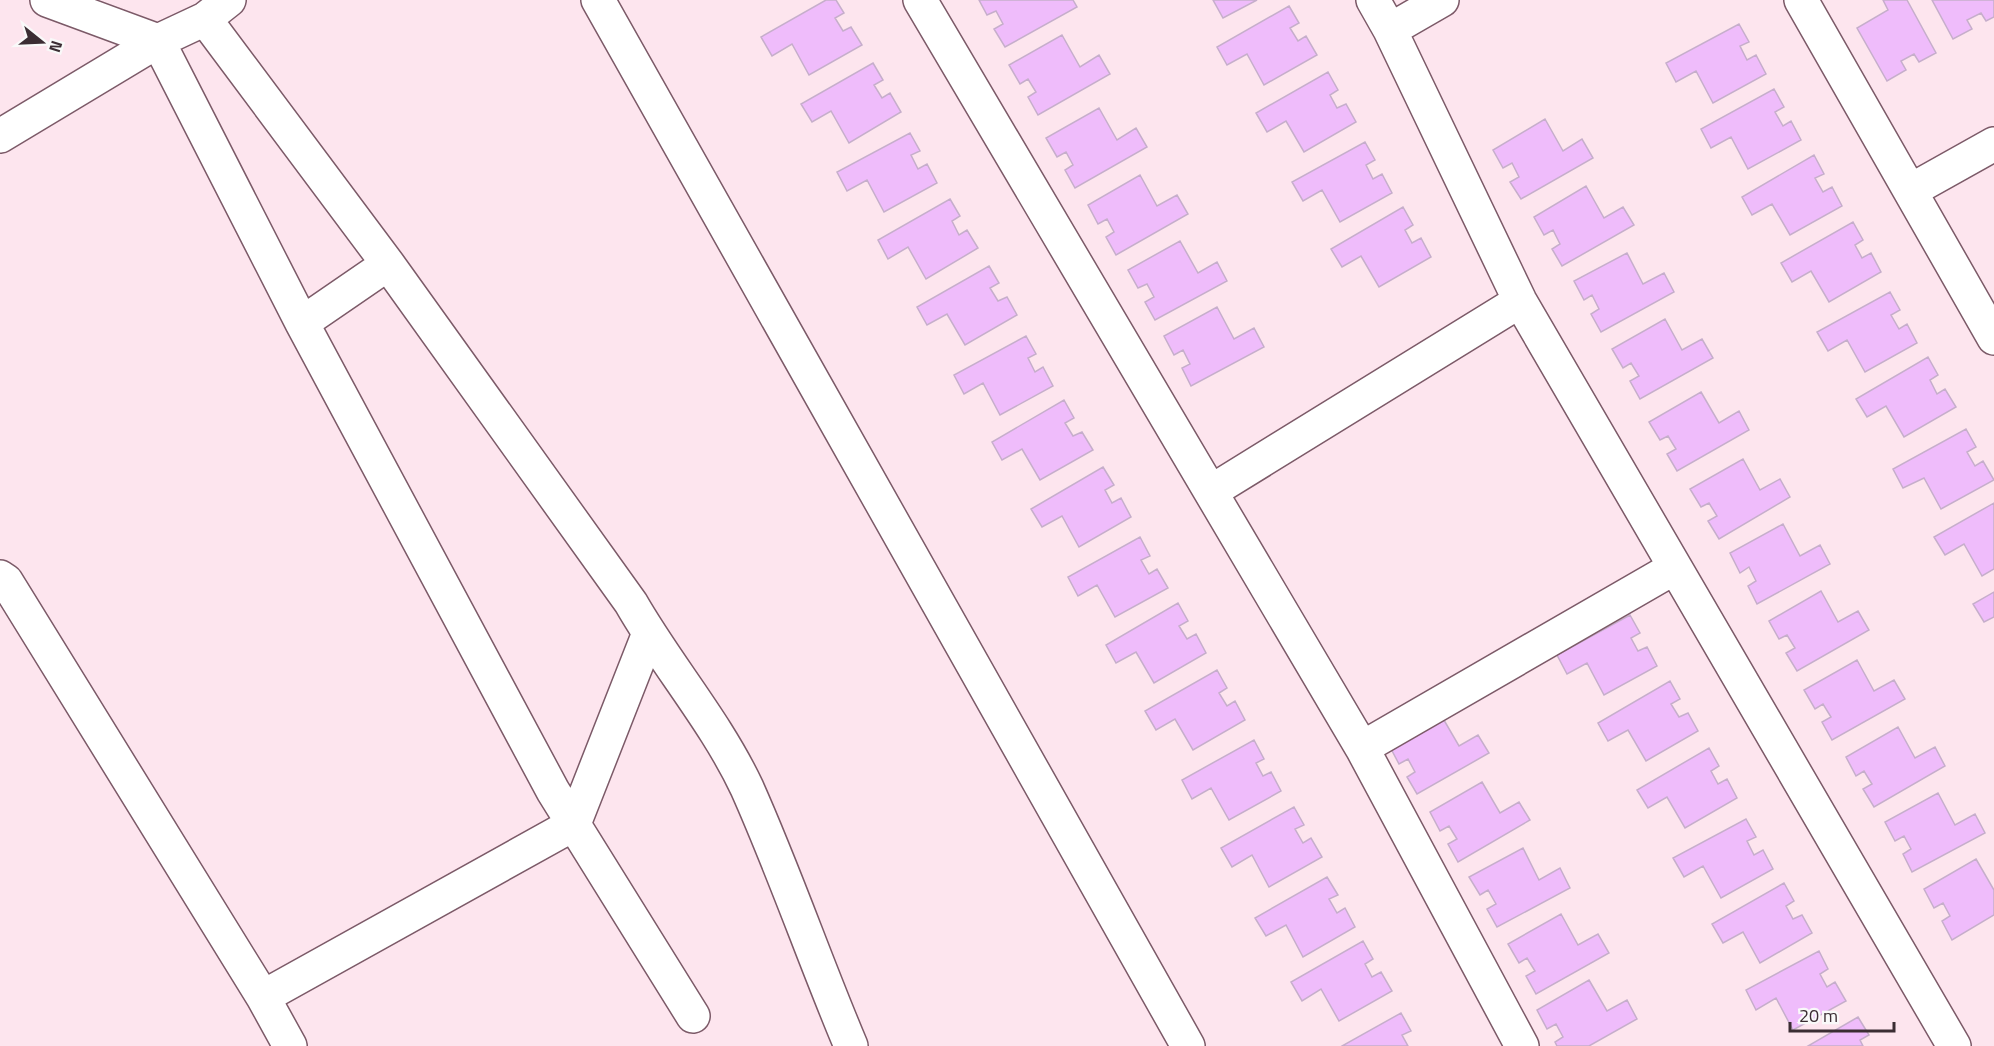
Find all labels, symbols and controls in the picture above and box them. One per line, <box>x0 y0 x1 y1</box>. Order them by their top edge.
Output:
north arrow <box>12 12 72 72</box>
text: N <box>43 38 69 56</box>
scale bar <box>1790 995 1894 1033</box>
text: 20 m <box>1799 1002 1838 1029</box>

